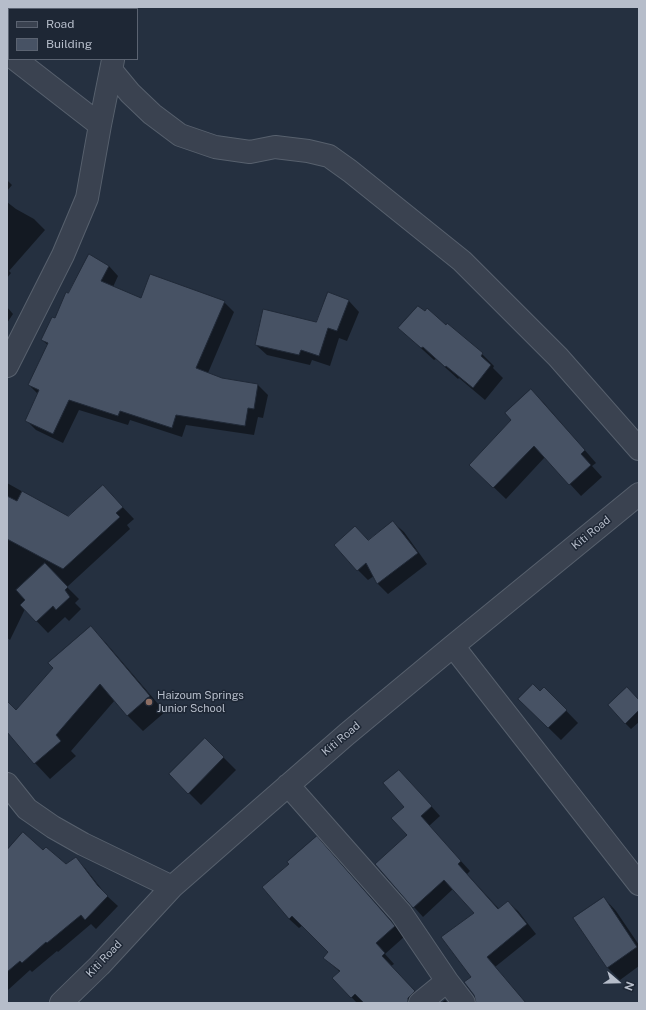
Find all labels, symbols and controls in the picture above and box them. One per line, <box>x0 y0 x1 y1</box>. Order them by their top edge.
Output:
legend <box>8 8 138 60</box>
text: Road <box>46 17 74 31</box>
text: Building <box>46 37 92 51</box>
street label: Kiti Road <box>569 513 613 553</box>
place label: Haizoum Springs Junior School <box>157 689 244 715</box>
marker: Haizoum Springs Junior School <box>144 697 154 707</box>
street label: Kiti Road <box>319 719 363 759</box>
street label: Kiti Road <box>83 938 125 980</box>
north arrow <box>598 962 638 1002</box>
text: N <box>622 980 636 992</box>

